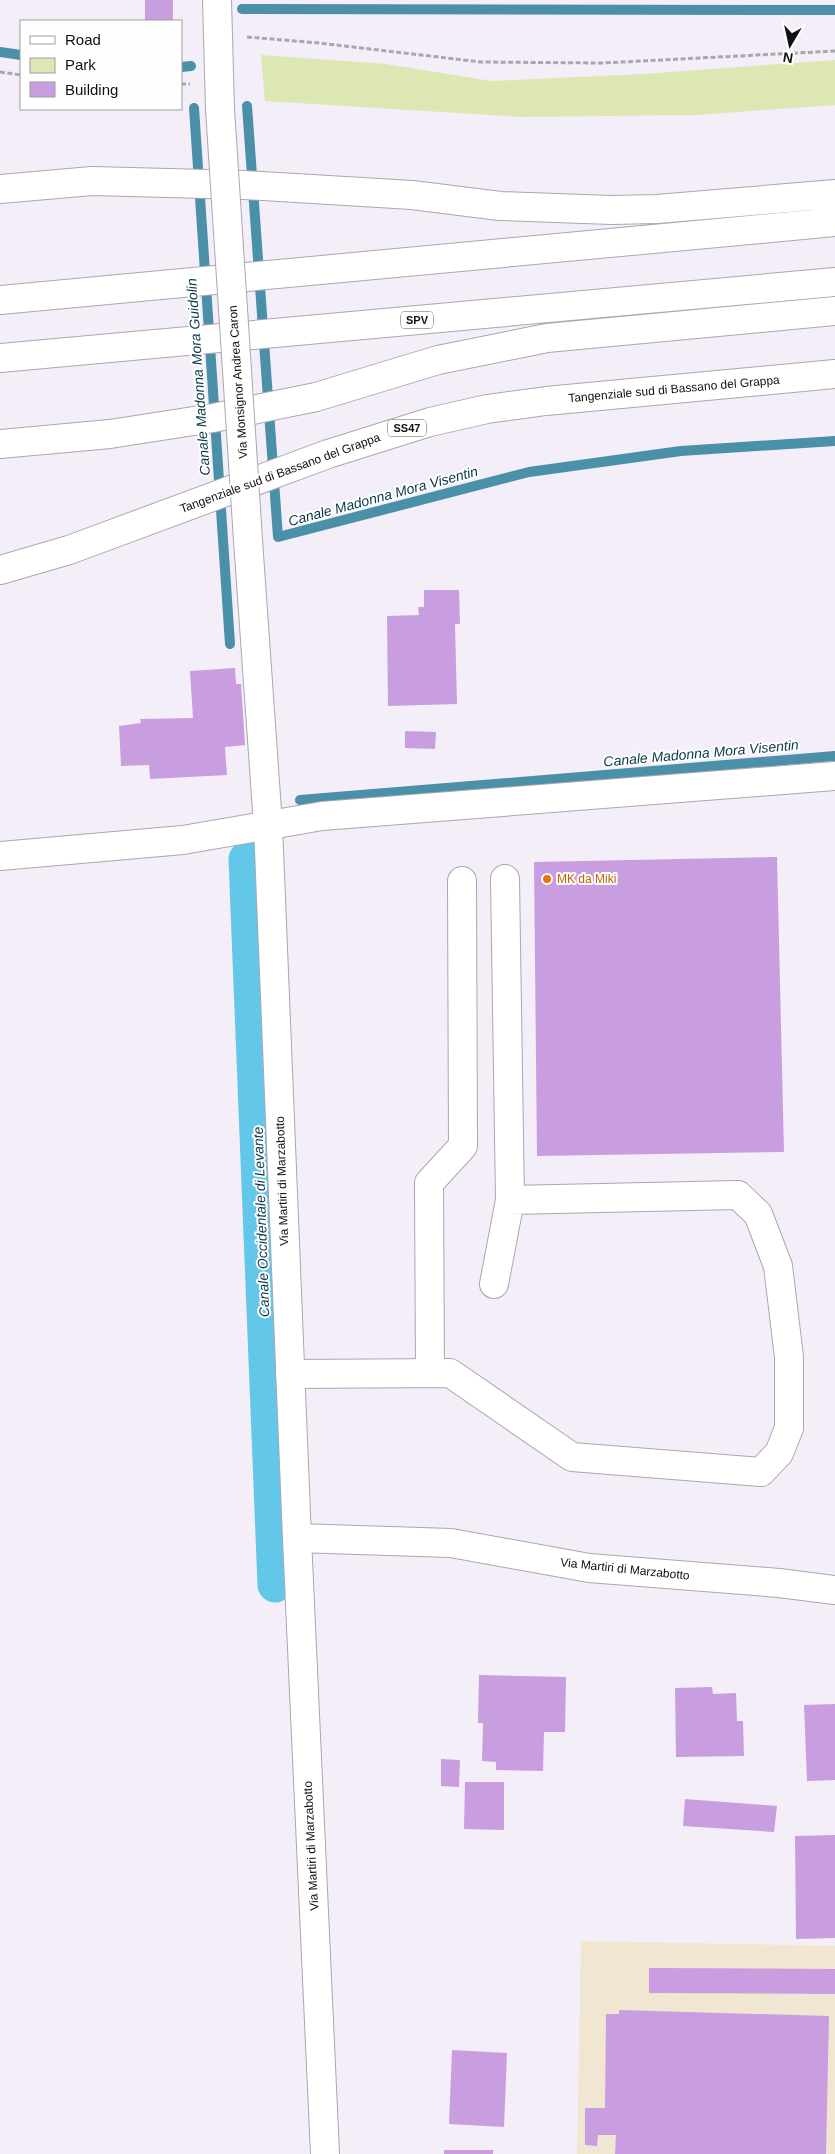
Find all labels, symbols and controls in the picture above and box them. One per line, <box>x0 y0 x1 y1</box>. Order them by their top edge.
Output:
legend <box>20 20 182 110</box>
north arrow <box>765 20 815 70</box>
text: Road <box>65 31 101 48</box>
text: N <box>782 49 794 67</box>
text: Park <box>65 56 96 73</box>
text: Building <box>65 81 118 98</box>
water label: Canale Madonna Mora Guidolin <box>183 278 213 476</box>
street label: Via Monsignor Andrea Caron <box>226 305 250 459</box>
road number: SPV <box>401 312 433 328</box>
street label: Tangenziale sud di Bassano del Grappa <box>568 373 781 405</box>
road number: SS47 <box>388 419 426 436</box>
street label: Tangenziale sud di Bassano del Grappa <box>178 430 382 516</box>
water label: Canale Madonna Mora Visentin <box>286 463 480 529</box>
water label: Canale Madonna Mora Visentin <box>603 736 799 770</box>
place label: MK da Miki <box>557 872 616 886</box>
marker: MK da Miki <box>541 873 553 885</box>
street label: Via Martiri di Marzabotto <box>273 1116 291 1246</box>
water label: Canale Occidentale di Levante <box>250 1126 272 1318</box>
street label: Via Martiri di Marzabotto <box>560 1555 691 1583</box>
street label: Via Martiri di Marzabotto <box>301 1780 321 1911</box>

